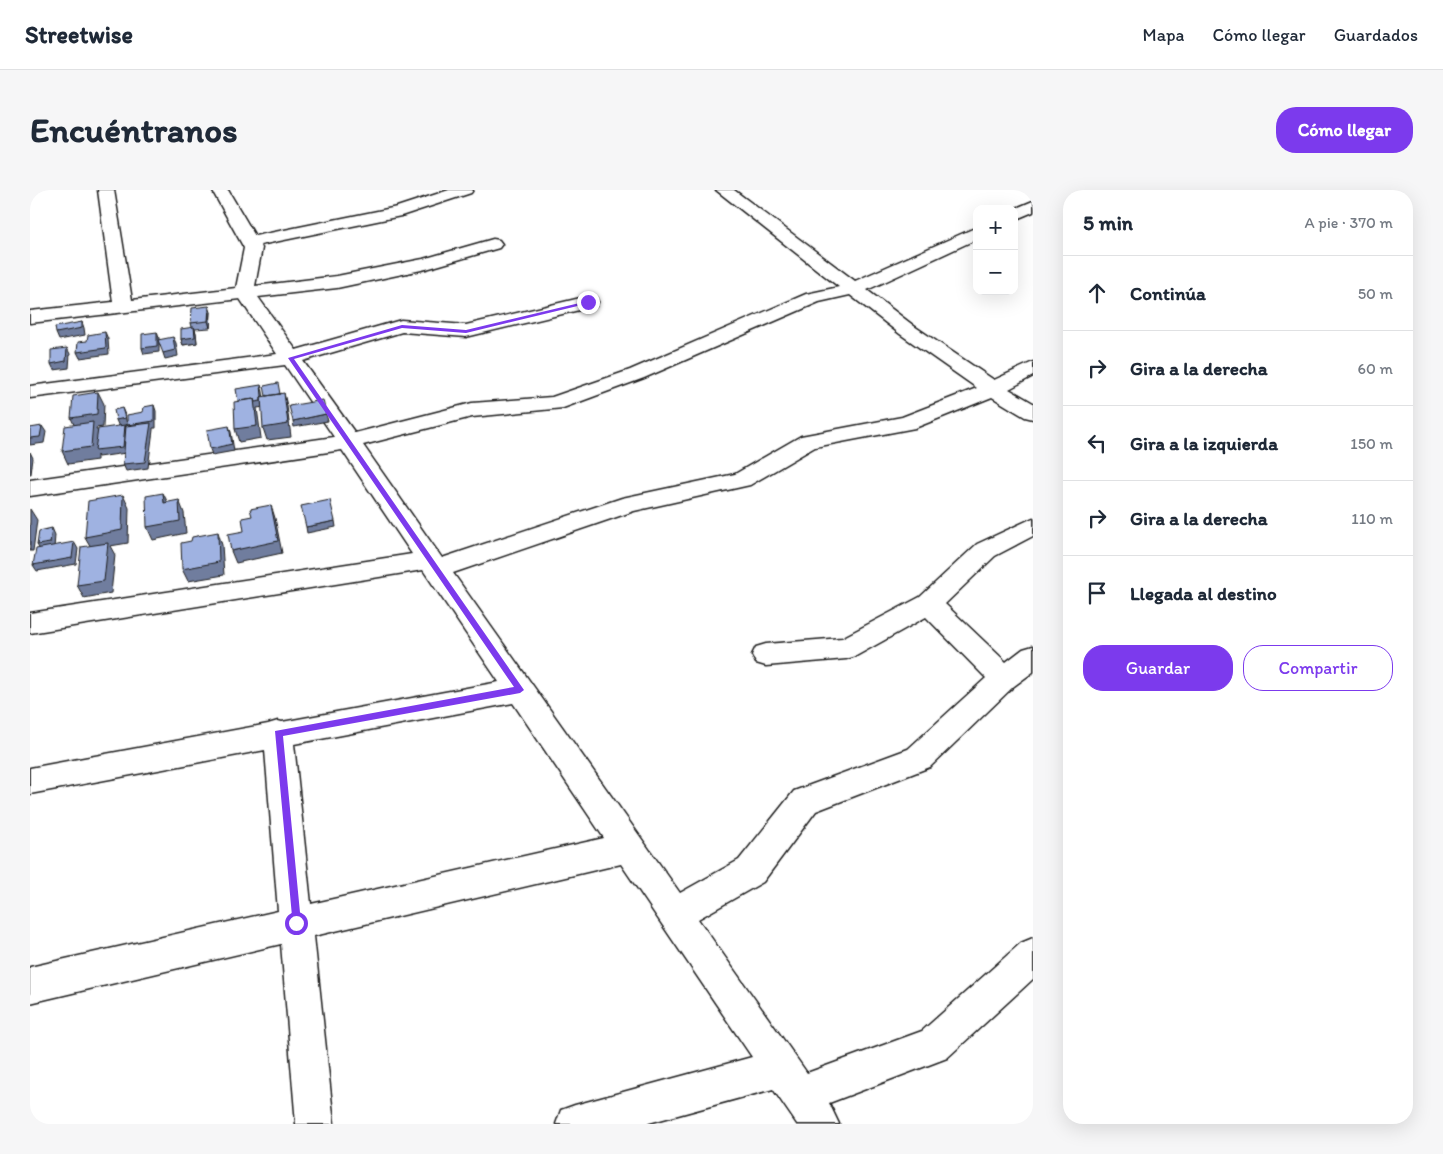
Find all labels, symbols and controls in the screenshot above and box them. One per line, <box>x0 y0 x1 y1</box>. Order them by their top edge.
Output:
text: Streetwise <box>25 20 133 49</box>
text: Mapa <box>1143 24 1184 46</box>
text: Cómo llegar <box>1212 24 1306 46</box>
text: Guardados <box>1334 24 1418 46</box>
button: Cómo llegar <box>1276 107 1413 153</box>
text: Encuéntranos <box>30 109 238 151</box>
map controls <box>973 205 1018 295</box>
button: + <box>973 205 1018 250</box>
text: 5 min <box>1083 210 1133 235</box>
text: A pie · 370 m <box>1304 213 1393 232</box>
button: − <box>973 250 1018 295</box>
icon: ahead <box>1083 279 1111 307</box>
text: Continúa <box>1130 282 1206 305</box>
text: 50 m <box>1358 284 1393 303</box>
route end <box>577 291 600 314</box>
icon: right <box>1083 354 1111 382</box>
text: Gira a la derecha <box>1130 357 1268 380</box>
text: 60 m <box>1358 359 1393 378</box>
icon: left <box>1083 429 1111 457</box>
text: Gira a la izquierda <box>1130 432 1278 455</box>
text: 150 m <box>1350 434 1393 453</box>
icon: right <box>1083 504 1111 532</box>
text: Gira a la derecha <box>1130 507 1268 530</box>
text: 110 m <box>1351 509 1393 528</box>
icon: arrive <box>1083 579 1111 607</box>
text: Llegada al destino <box>1130 582 1277 605</box>
button: Guardar <box>1083 645 1233 691</box>
button: Compartir <box>1243 645 1393 691</box>
route start <box>285 912 308 935</box>

